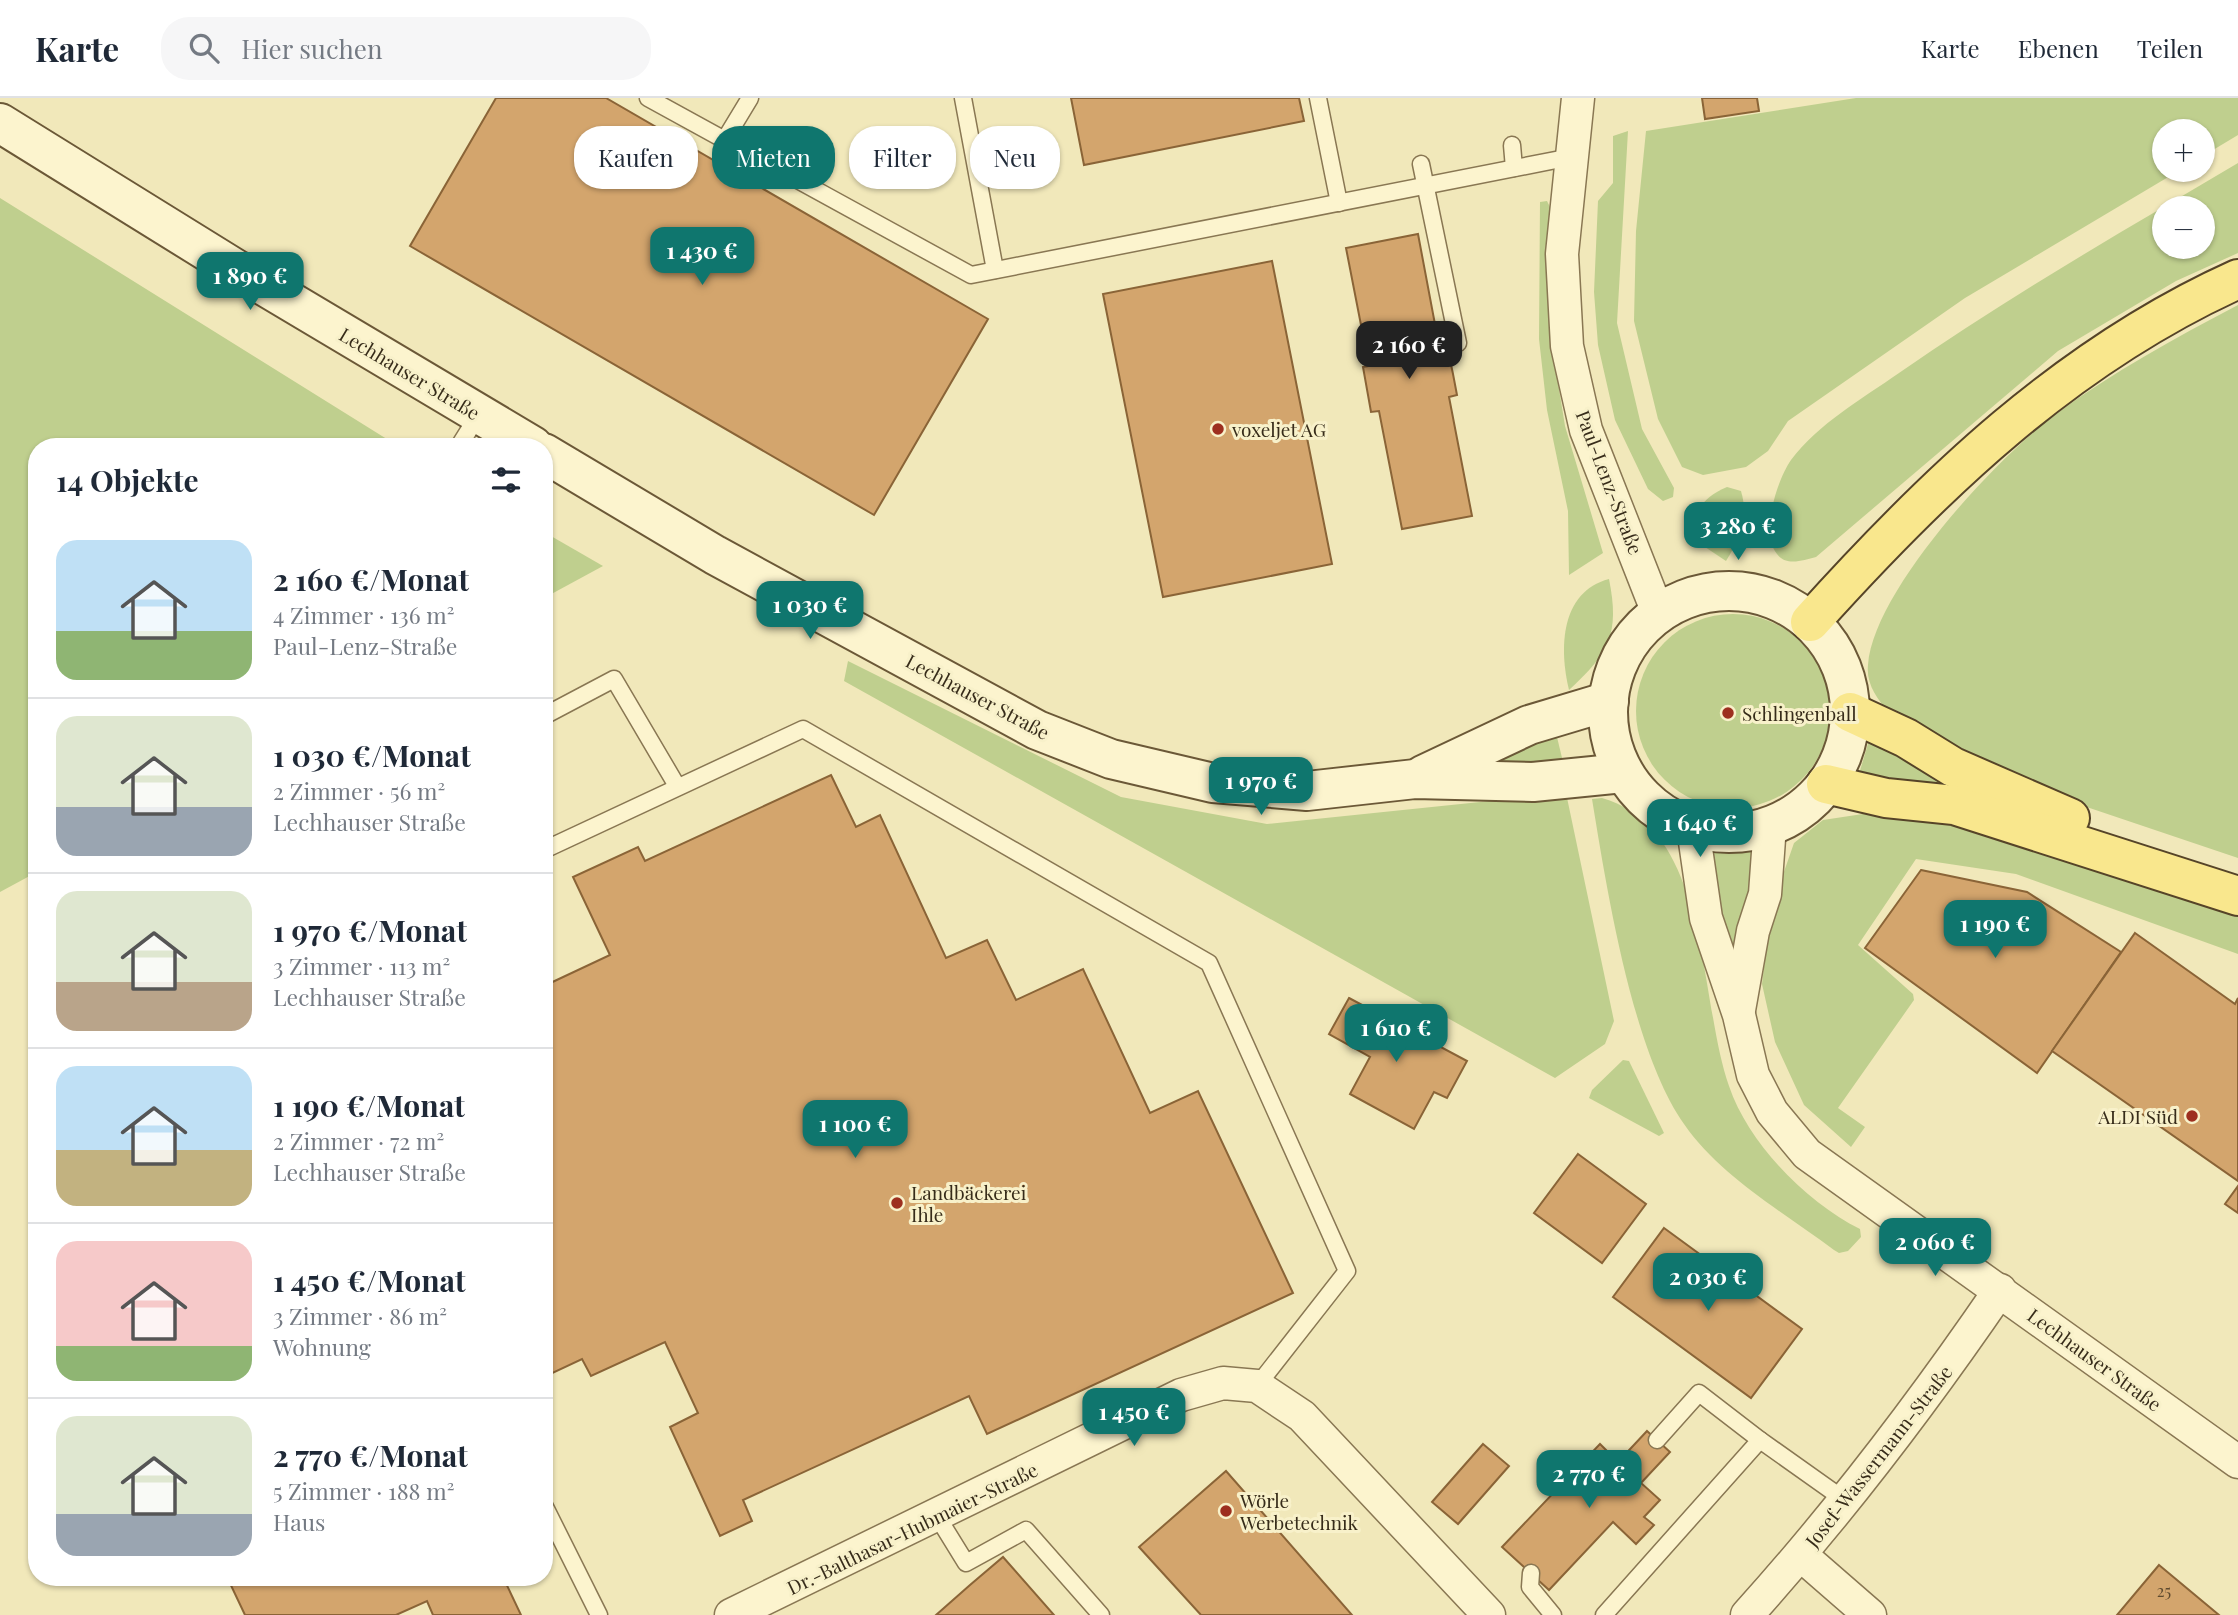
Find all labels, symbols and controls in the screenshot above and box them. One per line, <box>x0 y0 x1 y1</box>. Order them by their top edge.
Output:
search box <box>161 17 651 80</box>
text: Karte <box>35 26 119 70</box>
icon: search <box>185 29 223 67</box>
text: Hier suchen <box>241 31 383 66</box>
text: Karte <box>1921 32 1980 64</box>
text: Ebenen <box>2018 32 2099 64</box>
text: Teilen <box>2137 32 2203 64</box>
map controls <box>2152 119 2215 259</box>
button: + <box>2152 119 2215 182</box>
chip: Kaufen <box>574 126 698 189</box>
chip: Mieten <box>712 126 835 189</box>
chip: Filter <box>849 126 956 189</box>
chip: Neu <box>970 126 1060 189</box>
button: − <box>2152 196 2215 259</box>
pin: 1 430 € <box>637 228 767 287</box>
text: 1 430 € <box>666 234 738 265</box>
pin: 1 890 € <box>185 252 315 312</box>
text: 1 890 € <box>213 259 287 290</box>
street label: Lechhauser Straße <box>335 321 485 425</box>
pin: 2 160 € <box>1344 322 1474 381</box>
text: 2 160 € <box>1372 328 1446 359</box>
street label: Paul-Lenz-Straße <box>1571 406 1649 558</box>
place label: voxeljet AG <box>1231 416 1326 442</box>
marker: voxeljet AG <box>1210 421 1226 437</box>
text: 14 Objekte <box>56 460 199 500</box>
icon: filters <box>487 461 525 499</box>
pin: 3 280 € <box>1673 503 1803 562</box>
text: 3 280 € <box>1700 509 1776 540</box>
text: 2 160 €/Monat <box>273 559 469 599</box>
icon: home <box>112 568 196 652</box>
pin: 1 030 € <box>745 582 875 641</box>
text: 1 030 € <box>772 588 848 619</box>
text: 4 Zimmer · 136 m² <box>273 599 455 630</box>
text: Paul-Lenz-Straße <box>273 630 458 661</box>
street label: Lechhauser Straße <box>902 647 1054 745</box>
place label: Schlingenball <box>1742 700 1857 726</box>
marker: Schlingenball <box>1720 705 1736 721</box>
text: 1 030 €/Monat <box>273 735 471 775</box>
icon: home <box>112 744 196 828</box>
pin: 1 970 € <box>1196 758 1326 817</box>
text: 1 970 € <box>1225 764 1297 795</box>
text: 2 Zimmer · 56 m² <box>273 775 445 806</box>
pin: 1 640 € <box>1635 800 1765 859</box>
text: Lechhauser Straße <box>273 806 466 837</box>
text: 1 640 € <box>1663 806 1737 837</box>
pin: 1 190 € <box>1930 900 2060 960</box>
text: 1 190 € <box>1960 907 2030 938</box>
text: 1 970 €/Monat <box>273 910 467 950</box>
icon: home <box>112 919 196 1003</box>
text: 3 Zimmer · 113 m² <box>273 950 450 981</box>
text: Lechhauser Straße <box>273 981 466 1012</box>
pin: 1 610 € <box>1331 1004 1461 1064</box>
text: 1 610 € <box>1361 1011 1431 1042</box>
text: 1 190 €/Monat <box>273 1085 465 1125</box>
icon: home <box>112 1094 196 1178</box>
pin: 1 100 € <box>790 1100 920 1160</box>
place label: ALDI Süd <box>2097 1103 2178 1129</box>
text: 1 100 € <box>819 1107 891 1138</box>
marker: ALDI Süd <box>2184 1108 2200 1124</box>
text: 2 Zimmer · 72 m² <box>273 1125 444 1156</box>
text: Lechhauser Straße <box>273 1156 466 1187</box>
place label: Landbäckerei Ihle <box>911 1179 1027 1227</box>
marker: Landbäckerei Ihle <box>889 1195 905 1211</box>
pin: 2 060 € <box>1870 1218 2000 1278</box>
text: 2 060 € <box>1895 1225 1975 1256</box>
pin: 2 030 € <box>1643 1254 1773 1313</box>
text: 1 450 €/Monat <box>273 1260 466 1300</box>
text: 2 030 € <box>1669 1260 1747 1291</box>
icon: home <box>112 1269 196 1353</box>
text: 3 Zimmer · 86 m² <box>273 1300 447 1331</box>
street label: Lechhauser Straße <box>2023 1302 2167 1416</box>
text: Wohnung <box>273 1331 371 1362</box>
street label: Josef-Wassermann-Straße <box>1798 1360 1957 1553</box>
pin: 1 450 € <box>1069 1388 1199 1448</box>
text: 1 450 € <box>1098 1395 1170 1426</box>
text: 2 770 €/Monat <box>273 1435 468 1475</box>
icon: home <box>112 1444 196 1528</box>
pin: 2 770 € <box>1524 1450 1654 1510</box>
street label: Dr.-Balthasar-Hubmaier-Straße <box>782 1456 1042 1600</box>
text: 2 770 € <box>1553 1457 1625 1488</box>
text: 5 Zimmer · 188 m² <box>273 1475 454 1506</box>
place label: Wörle Werbetechnik <box>1239 1487 1359 1535</box>
marker: Wörle Werbetechnik <box>1218 1503 1234 1519</box>
text: Haus <box>273 1506 325 1537</box>
house number: 25 <box>2157 1580 2171 1601</box>

